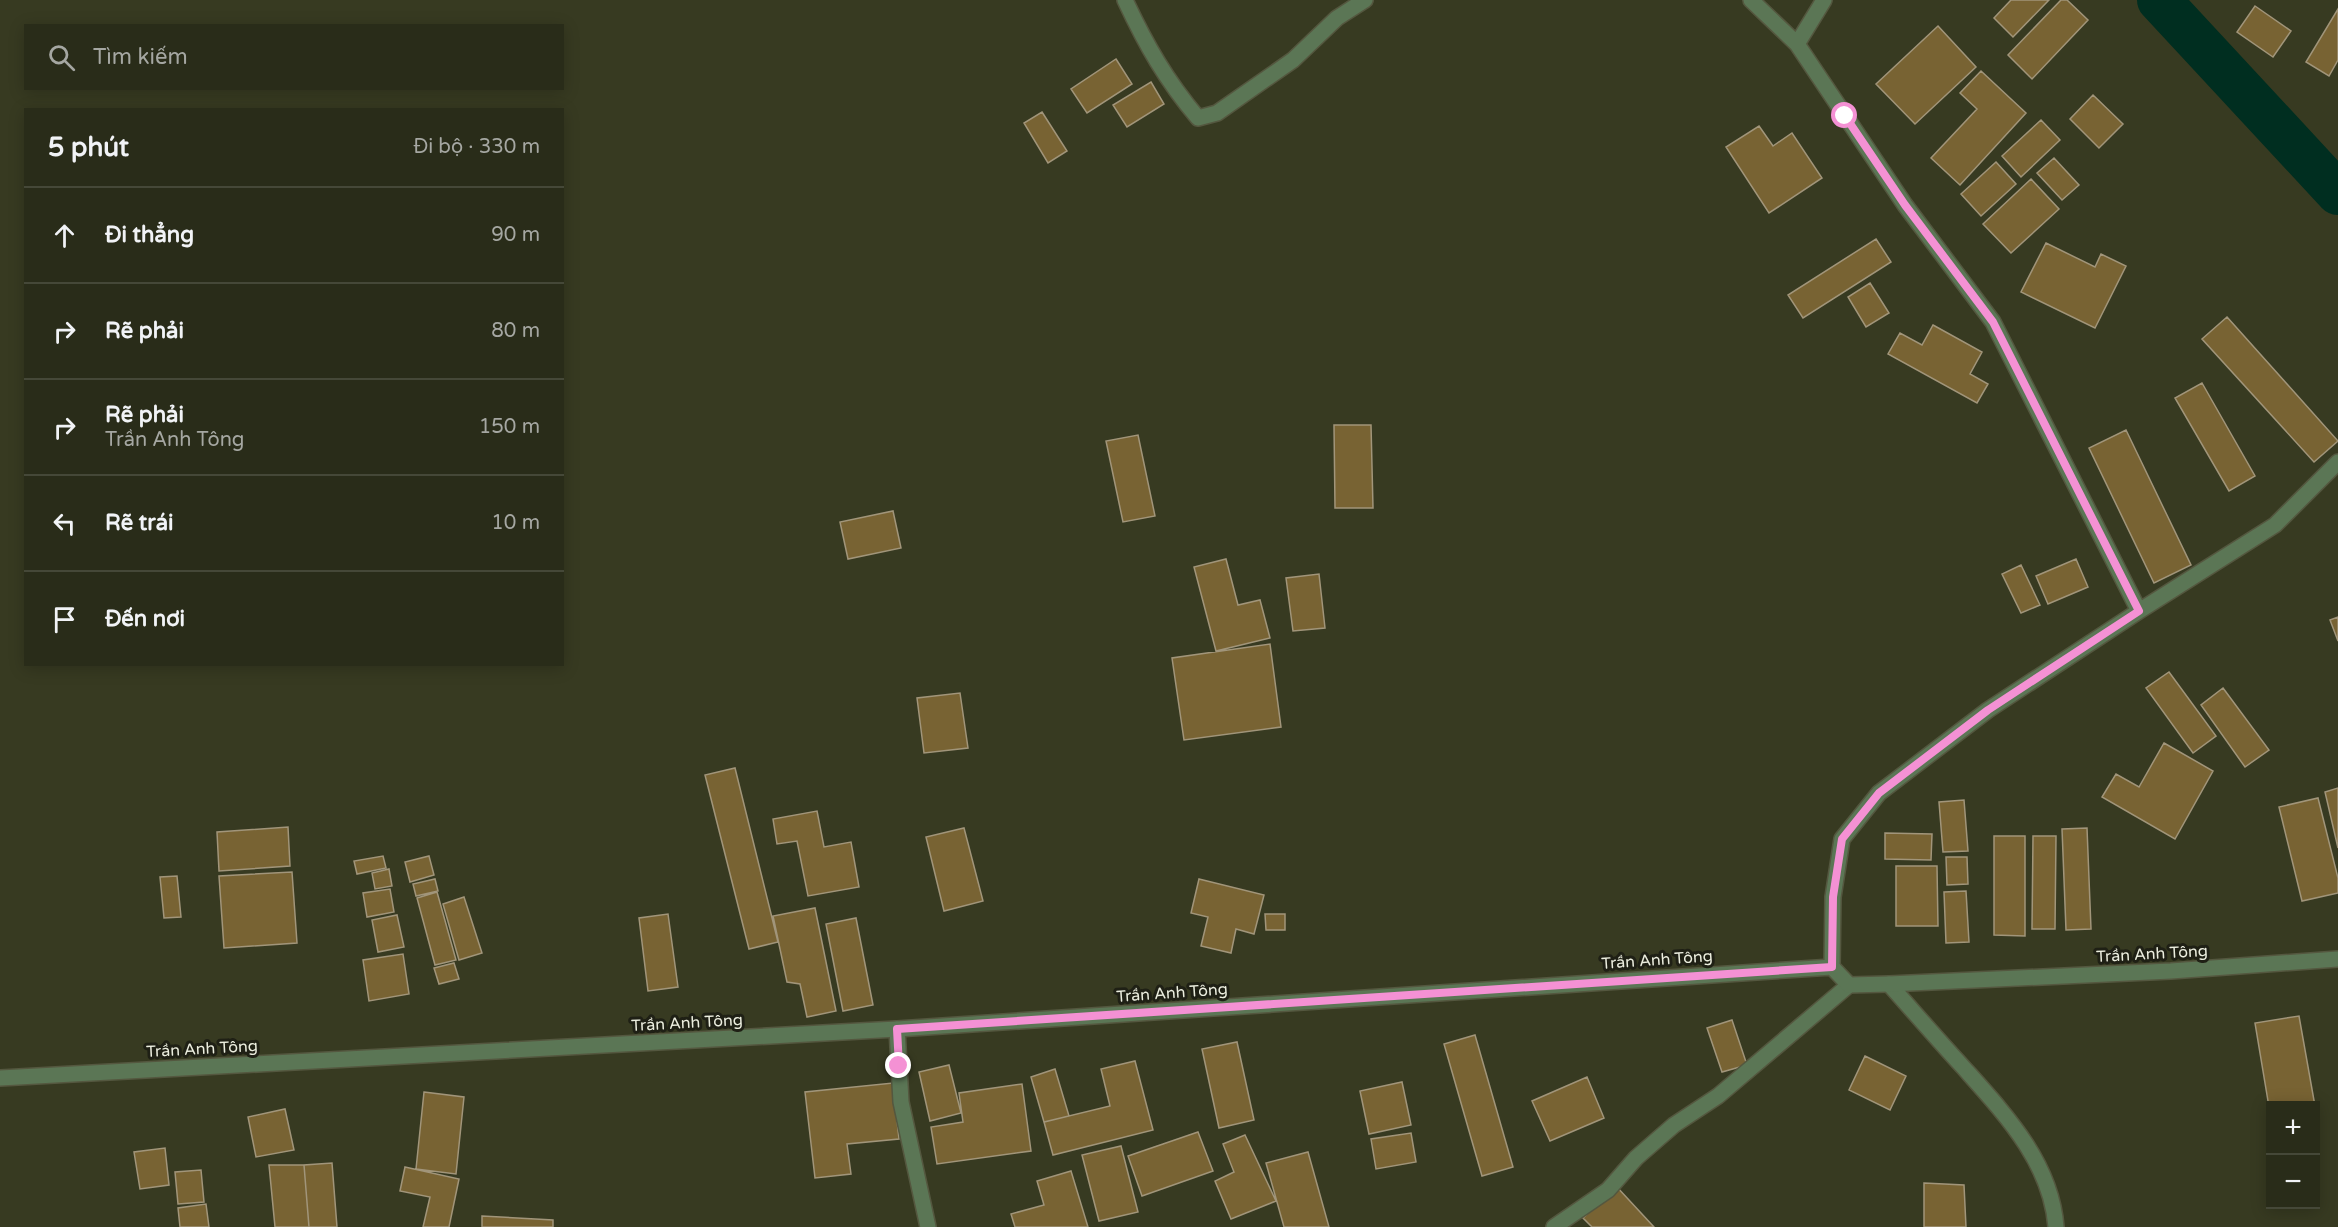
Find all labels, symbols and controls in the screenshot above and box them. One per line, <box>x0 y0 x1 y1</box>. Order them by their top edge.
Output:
search box <box>24 24 564 90</box>
icon: search <box>45 41 78 74</box>
text: Tìm kiếm <box>93 44 188 70</box>
route start <box>1831 102 1857 128</box>
text: 5 phút <box>48 132 129 163</box>
text: Đi bộ · 330 m <box>413 135 540 159</box>
icon: ahead <box>48 219 81 252</box>
text: Đi thẳng <box>105 222 194 248</box>
text: 90 m <box>491 223 540 247</box>
icon: right <box>48 315 81 348</box>
text: Rẽ phải <box>105 318 184 344</box>
text: 80 m <box>491 319 540 343</box>
text: Rẽ phải <box>105 402 184 428</box>
icon: right <box>48 411 81 444</box>
text: 150 m <box>479 415 540 439</box>
text: Trần Anh Tông <box>105 428 244 452</box>
icon: left <box>48 507 81 540</box>
text: Rẽ trái <box>105 510 174 536</box>
text: 10 m <box>491 511 540 535</box>
icon: arrive <box>48 603 81 636</box>
text: Đến nơi <box>105 606 185 632</box>
street label: Trần Anh Tông <box>2096 941 2208 967</box>
street label: Trần Anh Tông <box>1601 946 1713 974</box>
street label: Trần Anh Tông <box>1116 979 1228 1007</box>
street label: Trần Anh Tông <box>631 1010 743 1036</box>
street label: Trần Anh Tông <box>146 1036 258 1062</box>
route end <box>885 1052 911 1078</box>
map controls <box>2266 1101 2320 1209</box>
button: + <box>2266 1101 2320 1155</box>
button: − <box>2266 1155 2320 1209</box>

